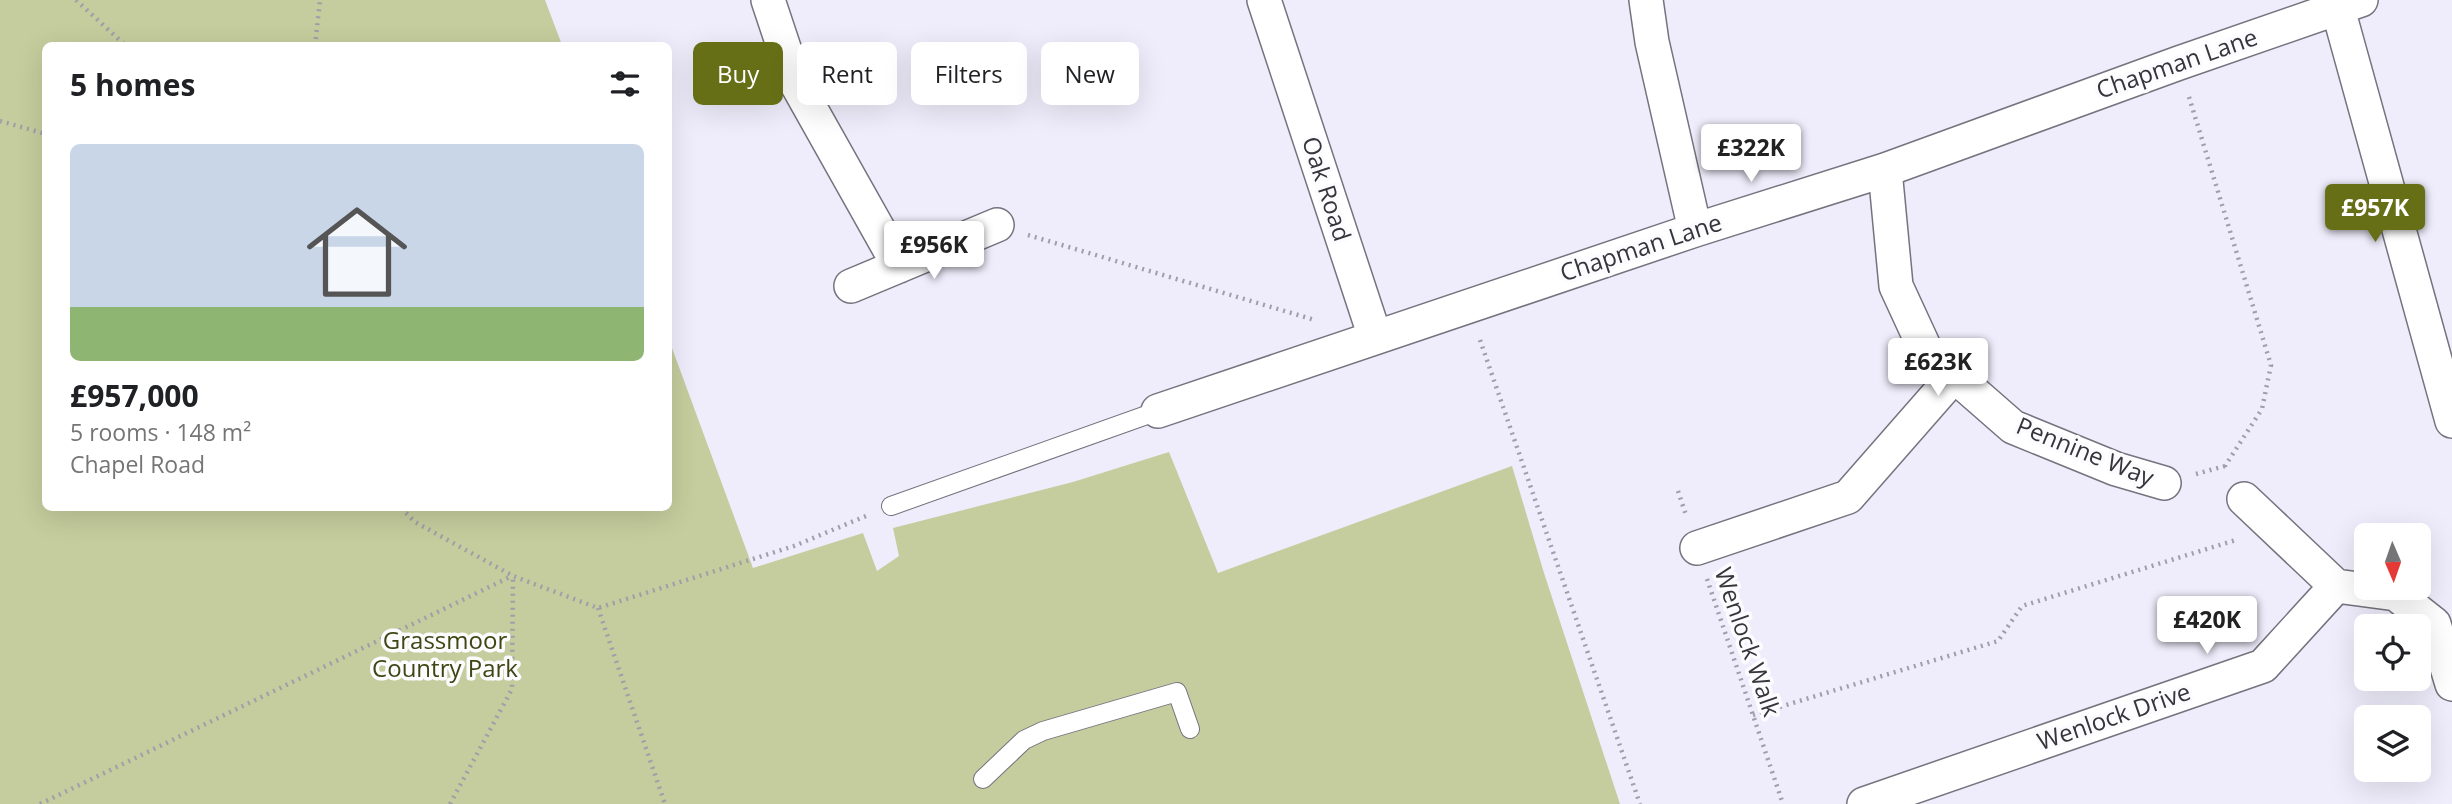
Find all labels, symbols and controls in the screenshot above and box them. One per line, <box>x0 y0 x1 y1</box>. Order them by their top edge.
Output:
street label: Chapman Lane <box>2092 20 2262 106</box>
chip: Buy <box>693 42 783 105</box>
chip: Rent <box>797 42 897 105</box>
chip: Filters <box>911 42 1027 105</box>
chip: New <box>1041 42 1139 105</box>
text: 5 homes <box>70 64 195 105</box>
icon: filters <box>606 65 644 103</box>
pin: £322K <box>1702 124 1800 184</box>
text: £322K <box>1717 131 1785 163</box>
street label: Oak Road <box>1295 132 1360 245</box>
pin: £957K <box>2326 184 2424 244</box>
icon: home <box>294 189 420 315</box>
text: £957K <box>2341 191 2409 223</box>
street label: Chapman Lane <box>1555 205 1726 288</box>
pin: £956K <box>885 222 983 281</box>
text: £956K <box>900 228 968 260</box>
pin: £623K <box>1889 338 1987 398</box>
text: £623K <box>1904 345 1972 377</box>
text: £957,000 <box>70 375 199 416</box>
street label: Pennine Way <box>2012 408 2160 493</box>
text: 5 rooms · 148 m² <box>70 416 251 448</box>
text: Chapel Road <box>70 448 205 480</box>
north arrow <box>2354 523 2431 600</box>
map controls <box>2354 523 2431 782</box>
street label: Wenlock Walk <box>1708 563 1789 721</box>
pin: £420K <box>2158 596 2256 656</box>
text: £420K <box>2173 603 2241 635</box>
button: locate <box>2354 614 2431 691</box>
park label: Grassmoor Country Park <box>372 623 518 684</box>
street label: Wenlock Drive <box>2033 674 2194 757</box>
button: layers <box>2354 705 2431 782</box>

